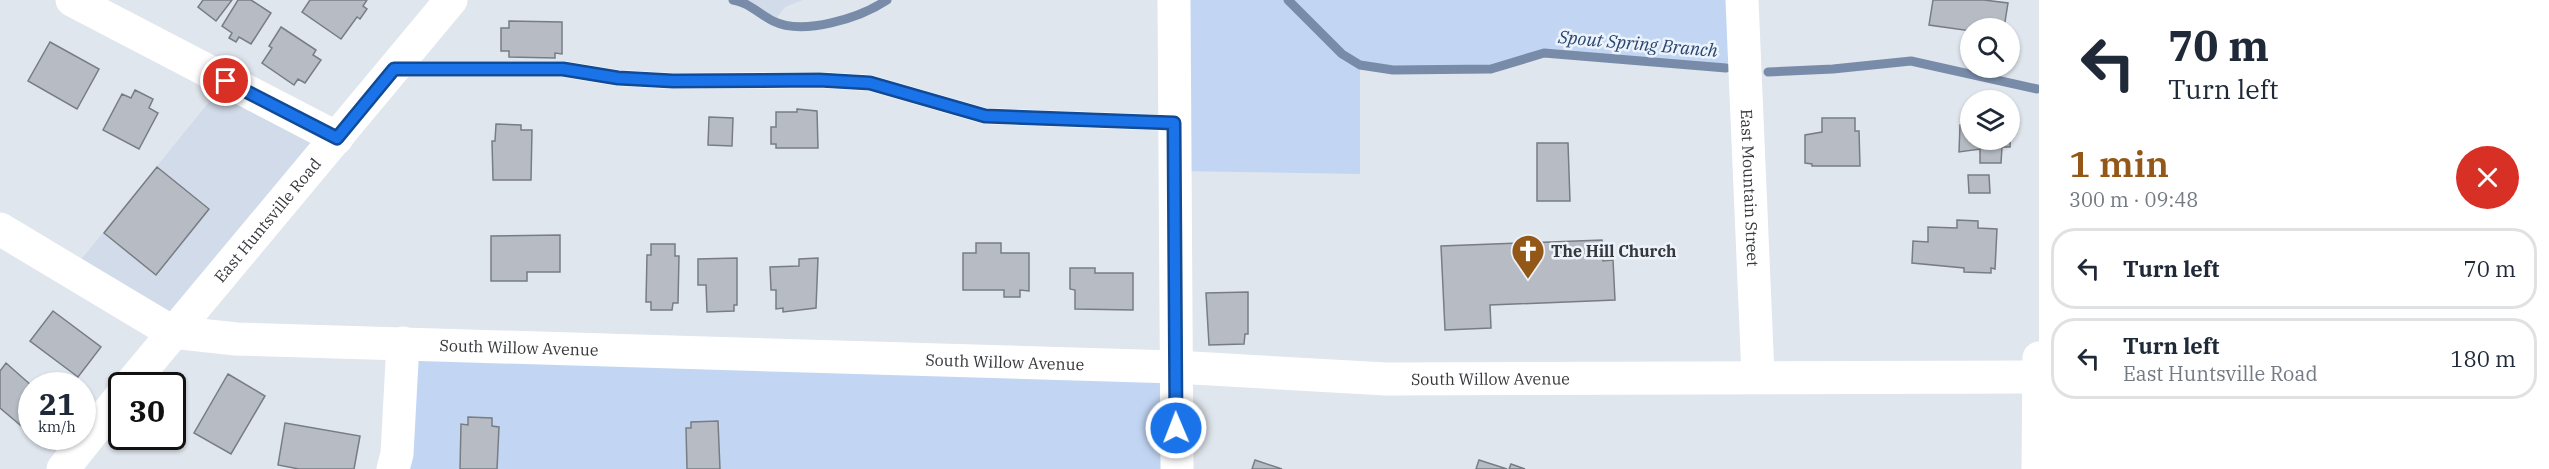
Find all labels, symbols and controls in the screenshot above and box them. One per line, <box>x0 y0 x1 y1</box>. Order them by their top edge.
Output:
map controls <box>1960 18 2020 150</box>
button: search <box>1960 18 2020 78</box>
text: 70 m <box>2168 18 2269 73</box>
icon: left <box>2069 24 2147 102</box>
water label: Spout Spring Branch <box>1556 25 1719 62</box>
pin <box>200 55 251 106</box>
icon: arrive <box>209 64 242 97</box>
text: Turn left <box>2168 71 2279 106</box>
button: layers <box>1960 90 2020 150</box>
street label: East Mountain Street <box>1737 109 1763 267</box>
text: 1 min <box>2069 140 2169 187</box>
button: close <box>2456 146 2519 209</box>
street label: East Huntsville Road <box>210 154 325 286</box>
text: 300 m · 09:48 <box>2069 186 2198 213</box>
church icon: The Hill Church <box>1510 233 1546 280</box>
place label: The Hill Church <box>1551 241 1676 261</box>
icon: left <box>2072 252 2105 285</box>
text: Turn left <box>2123 254 2219 283</box>
text: 70 m <box>2464 254 2516 283</box>
text: Turn left <box>2123 331 2219 360</box>
street label: South Willow Avenue <box>439 335 599 360</box>
icon: left <box>2072 342 2105 375</box>
text: 180 m <box>2450 344 2516 373</box>
street label: South Willow Avenue <box>925 350 1085 374</box>
text: East Huntsville Road <box>2123 360 2318 387</box>
street label: South Willow Avenue <box>1411 368 1570 389</box>
speed limit sign: 30 <box>108 372 186 450</box>
text: 21 <box>39 384 75 423</box>
position arrow <box>1144 396 1208 460</box>
text: km/h <box>38 417 76 436</box>

